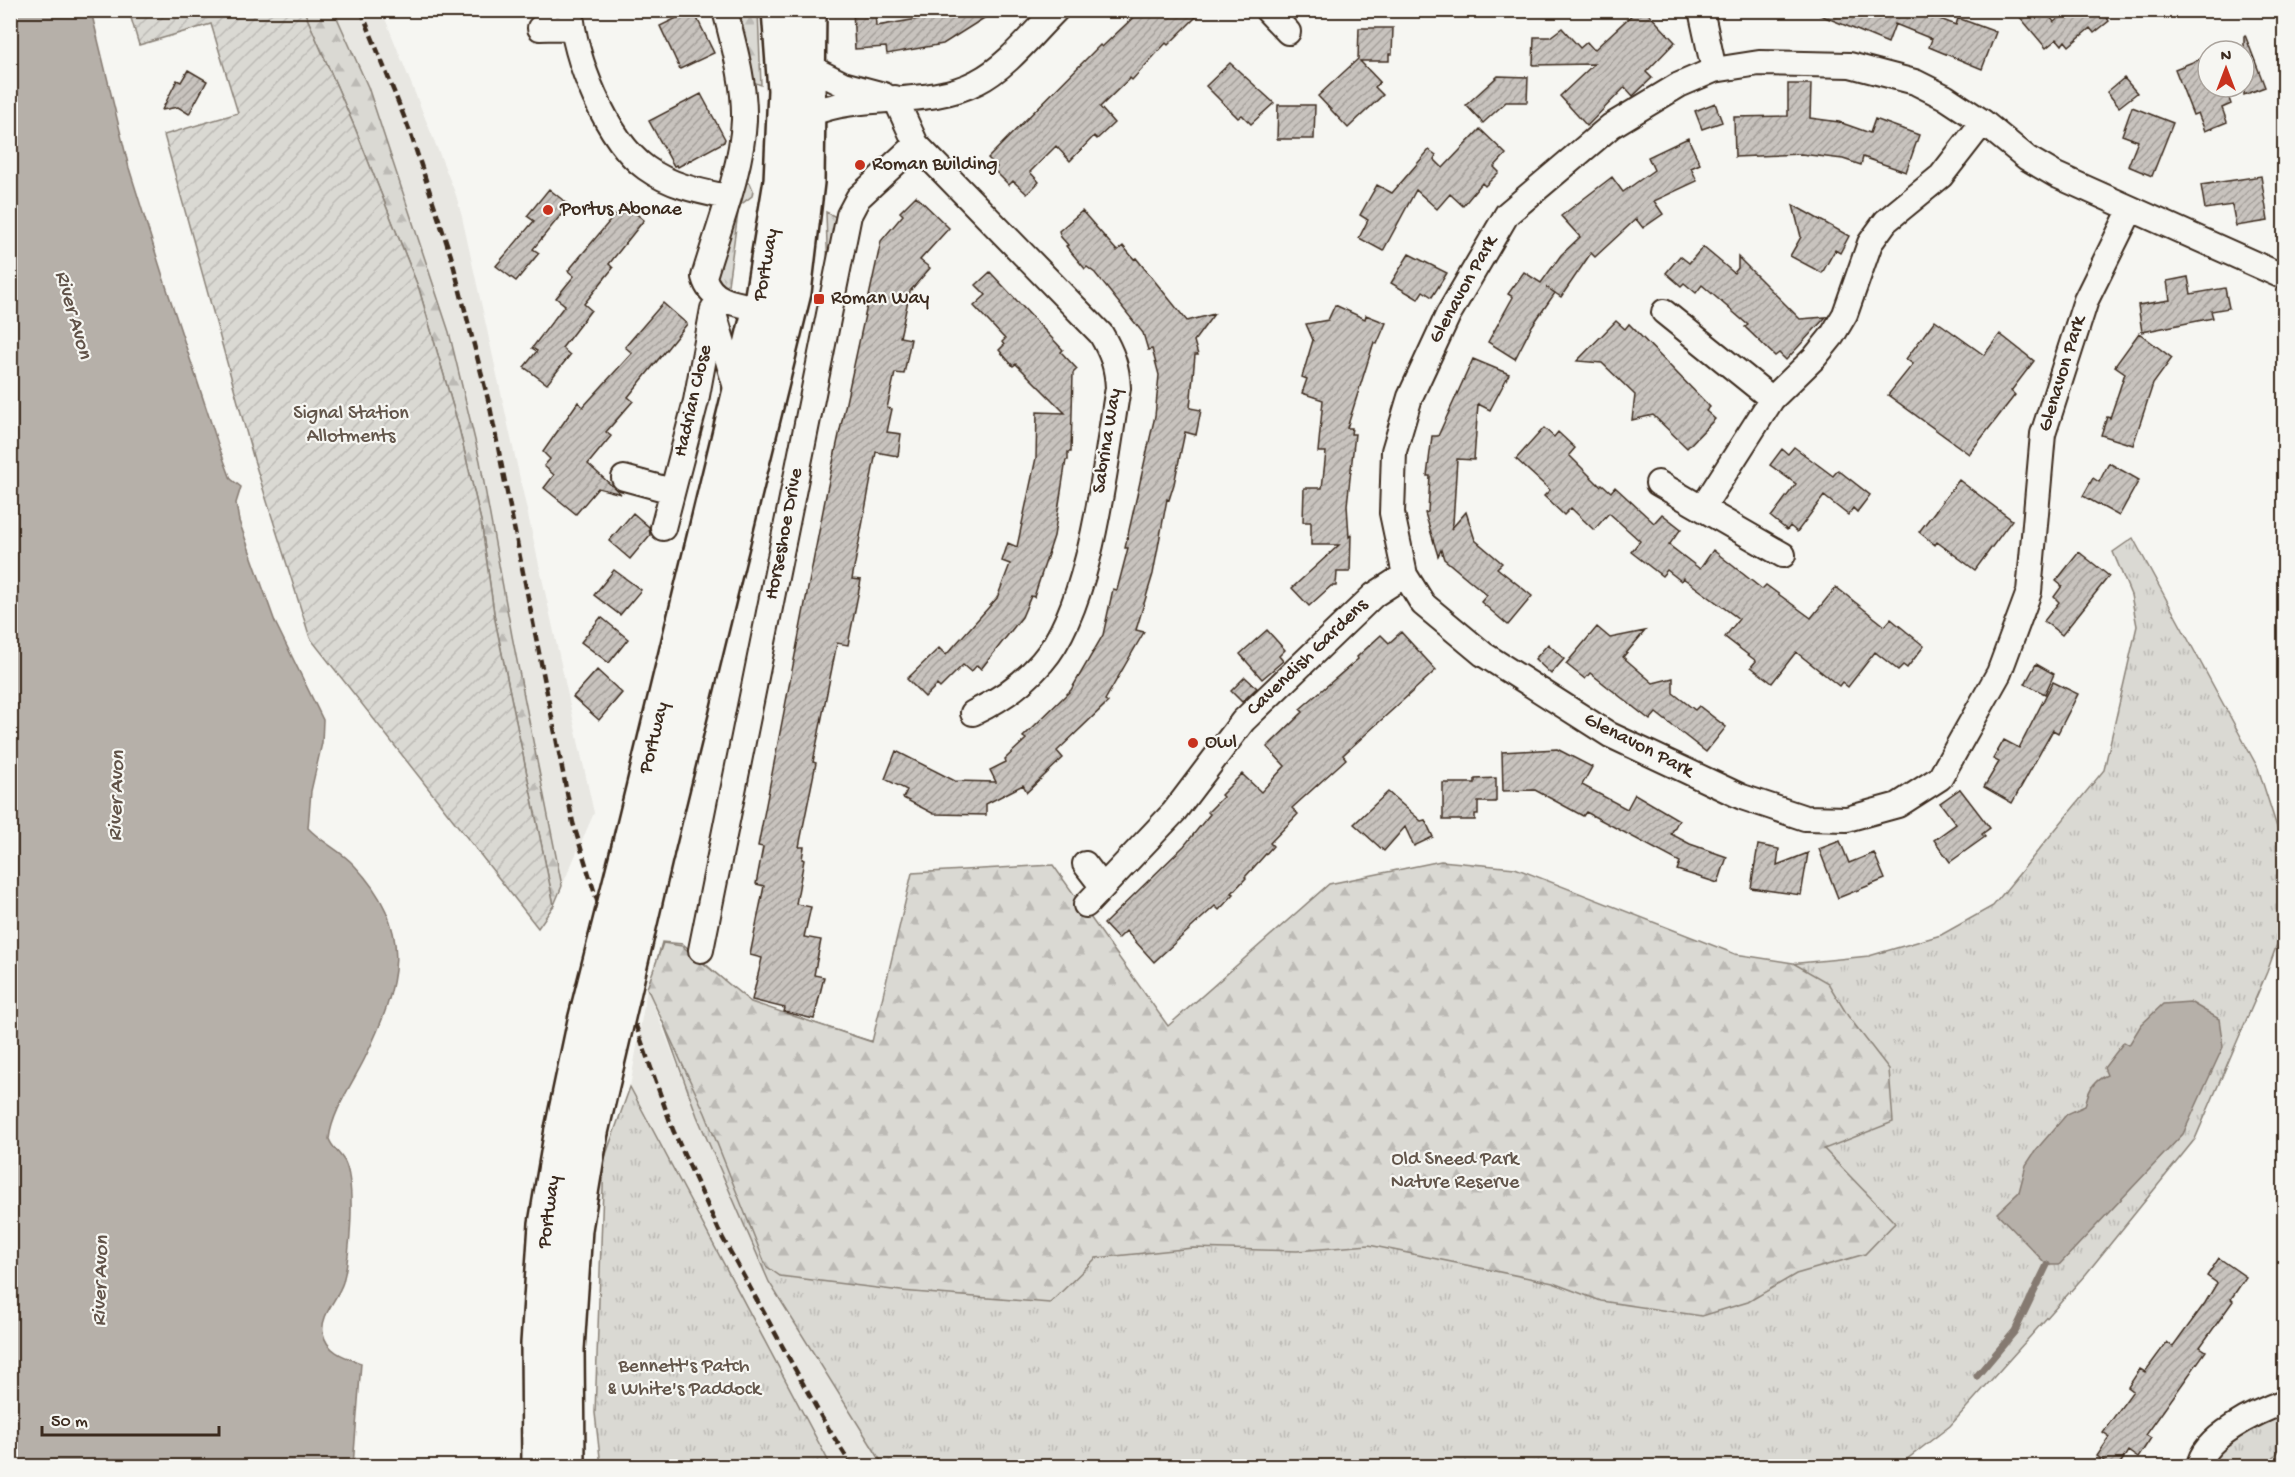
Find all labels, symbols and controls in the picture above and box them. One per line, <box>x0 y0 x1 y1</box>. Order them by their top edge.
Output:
north arrow <box>2196 39 2256 99</box>
text: N <box>2221 48 2232 67</box>
place label: Roman Building <box>872 154 998 177</box>
marker: Roman Building <box>853 158 867 172</box>
place label: Portus Abonae <box>559 199 682 222</box>
marker: Portus Abonae <box>541 203 555 217</box>
street label: Portway <box>749 227 785 304</box>
street label: Glenavon Park <box>1425 230 1504 348</box>
water label: River Avon <box>47 268 97 363</box>
place label: Roman Way <box>831 288 930 311</box>
marker: Roman Way <box>812 292 826 306</box>
street label: Glenavon Park <box>2035 311 2092 435</box>
street label: Hadrian Close <box>670 342 718 459</box>
street label: Sabrina Way <box>1088 387 1128 495</box>
park label: Signal Station Allotments <box>293 403 409 449</box>
street label: Horseshoe Drive <box>761 466 809 602</box>
street label: Cavendish Gardens <box>1243 594 1374 722</box>
street label: Portway <box>635 700 675 777</box>
street label: Glenavon Park <box>1580 709 1698 784</box>
place label: Owl <box>1205 732 1237 755</box>
marker: Owl <box>1186 736 1200 750</box>
water label: River Avon <box>104 749 132 842</box>
park label: Old Sneed Park Nature Reserve <box>1391 1149 1521 1195</box>
street label: Portway <box>533 1174 566 1251</box>
water label: River Avon <box>88 1234 116 1327</box>
park label: Bennett's Patch & White's Paddock <box>607 1356 763 1402</box>
scale bar <box>42 1399 219 1437</box>
text: 50 m <box>51 1412 88 1433</box>

